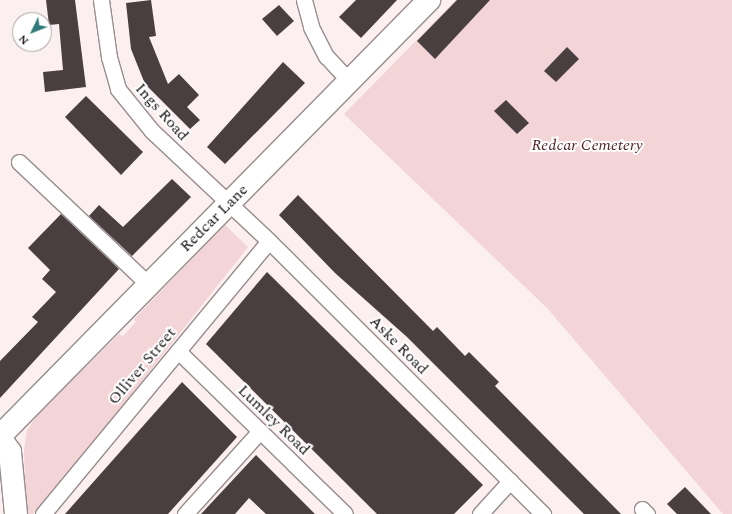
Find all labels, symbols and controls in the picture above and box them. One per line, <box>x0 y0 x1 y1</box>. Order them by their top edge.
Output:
north arrow <box>12 12 52 52</box>
text: N <box>14 31 33 49</box>
street label: Ings Road <box>131 79 193 145</box>
park label: Redcar Cemetery <box>531 135 643 155</box>
street label: Redcar Lane <box>176 180 252 256</box>
street label: Aske Road <box>366 312 432 378</box>
street label: Olliver Street <box>104 323 180 409</box>
street label: Lumley Road <box>234 381 314 459</box>

